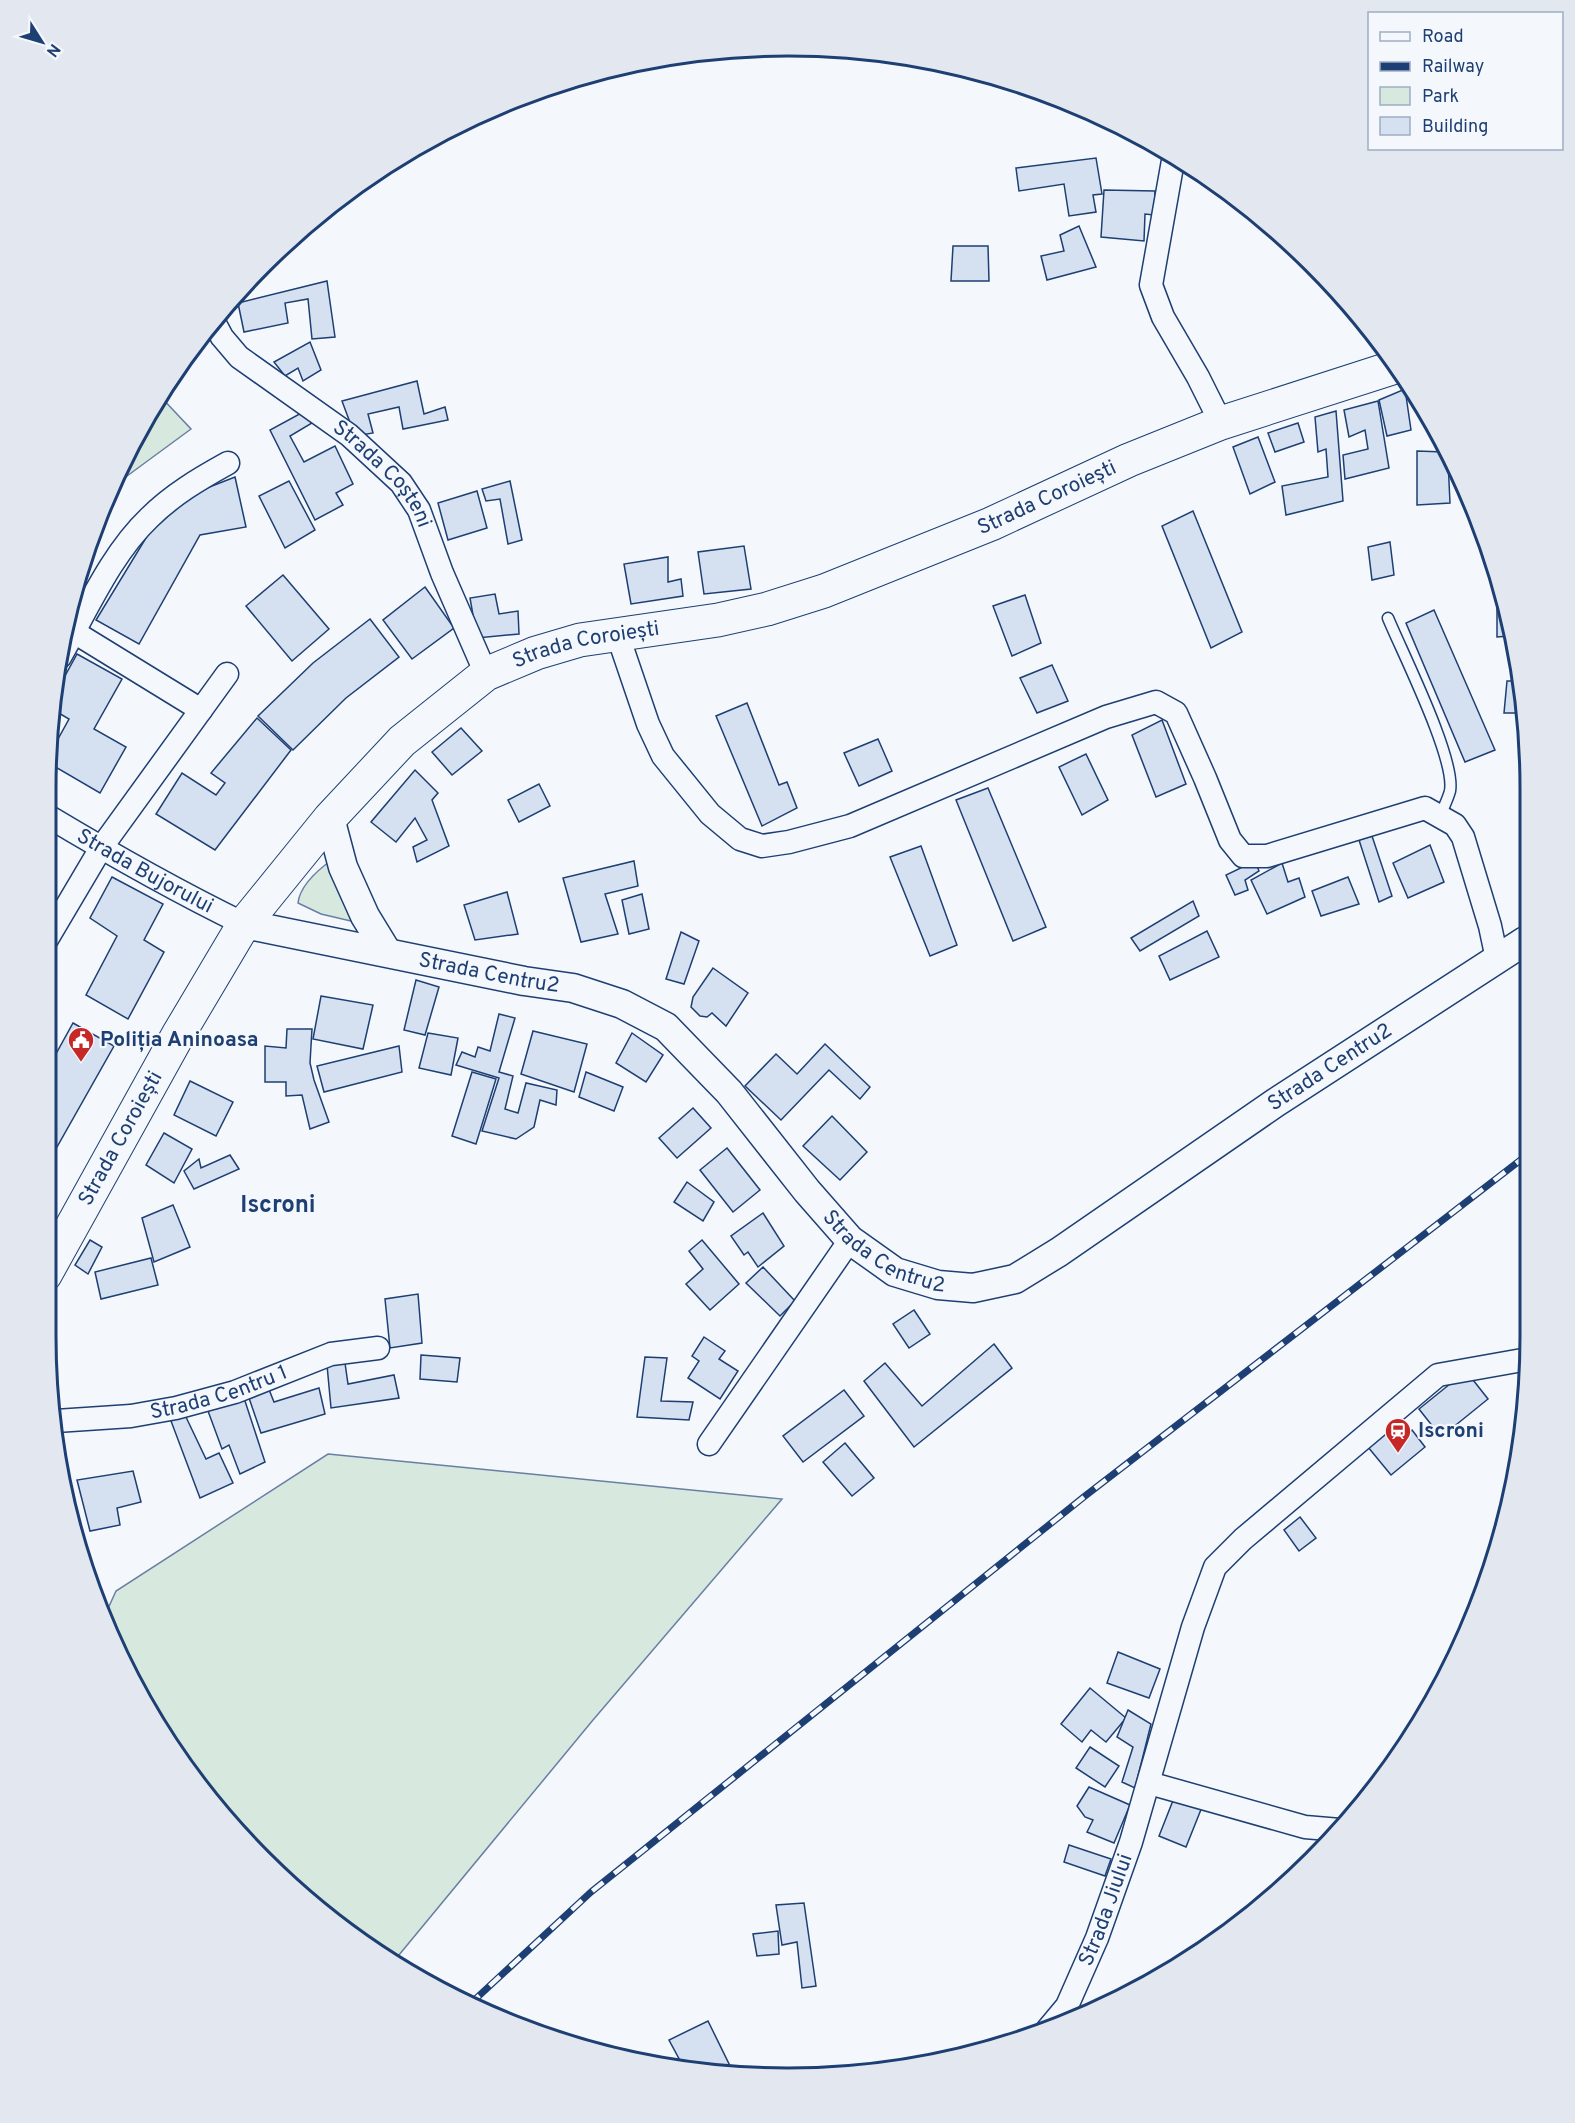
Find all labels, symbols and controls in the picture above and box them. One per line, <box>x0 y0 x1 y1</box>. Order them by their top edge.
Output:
north arrow <box>12 12 72 72</box>
legend <box>1368 12 1563 150</box>
text: Road <box>1422 26 1464 49</box>
text: N <box>41 39 64 60</box>
text: Railway <box>1422 56 1484 79</box>
text: Park <box>1422 86 1459 109</box>
text: Building <box>1422 116 1488 139</box>
street label: Strada Coșteni <box>327 414 438 531</box>
street label: Strada Coroiești <box>974 454 1121 542</box>
street label: Strada Coroiești <box>509 615 661 675</box>
street label: Strada Bujorului <box>72 823 218 920</box>
street label: Strada Centru2 <box>416 946 561 999</box>
street label: Strada Centru2 <box>1263 1017 1397 1118</box>
public building icon: Poliția Aninoasa <box>66 1025 96 1063</box>
place label: Poliția Aninoasa <box>100 1027 258 1054</box>
street label: Strada Coroiești <box>72 1066 169 1211</box>
district label: Iscroni <box>240 1191 316 1221</box>
street label: Strada Centru2 <box>816 1204 946 1299</box>
street label: Strada Centru 1 <box>148 1359 291 1426</box>
station icon: Iscroni <box>1383 1416 1413 1454</box>
place label: Iscroni <box>1418 1418 1484 1445</box>
street label: Strada Jiului <box>1073 1850 1139 1970</box>

